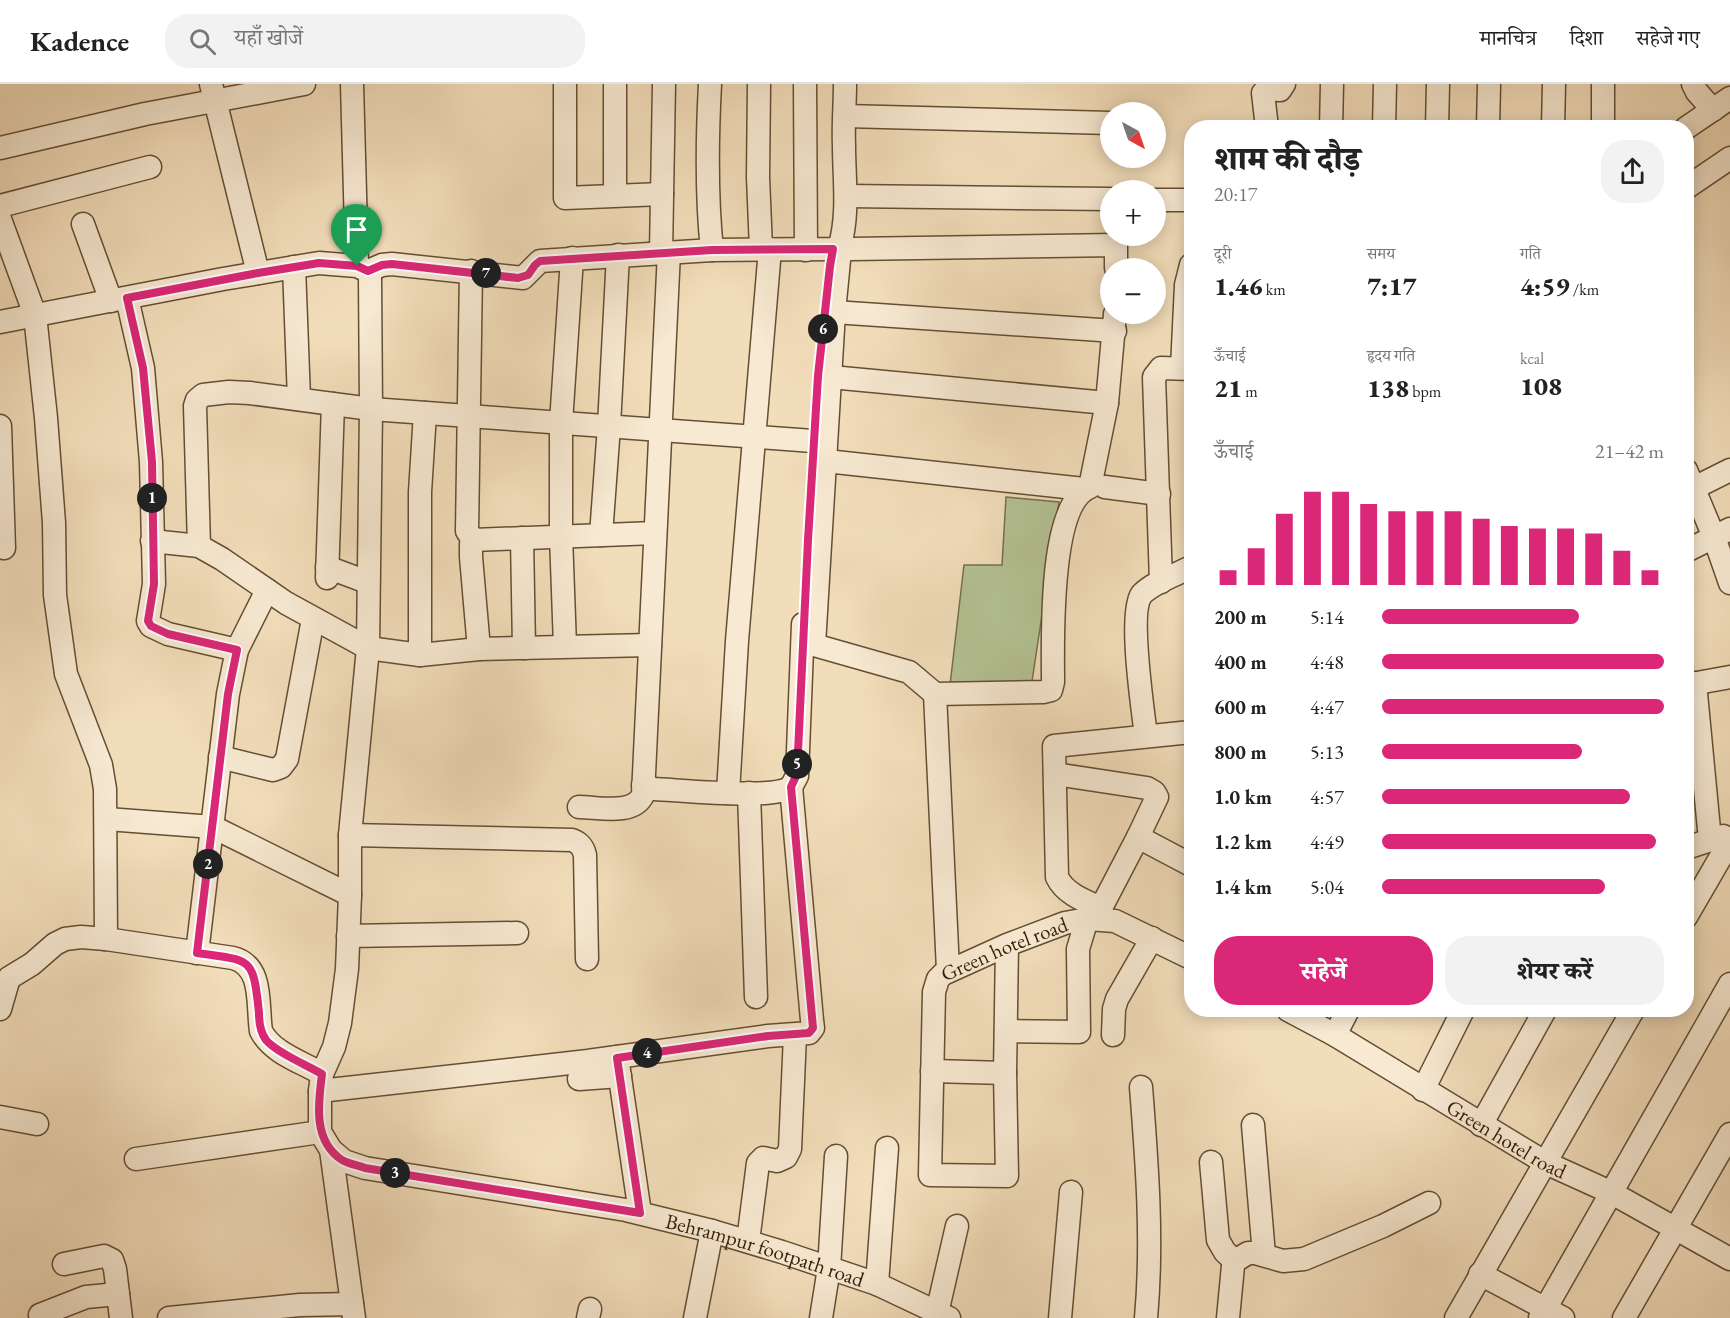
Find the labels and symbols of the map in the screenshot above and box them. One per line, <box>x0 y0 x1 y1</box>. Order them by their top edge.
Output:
north arrow <box>1100 102 1166 168</box>
pin <box>331 204 382 266</box>
pin: 7 <box>471 258 501 288</box>
pin: 6 <box>808 314 838 344</box>
pin: 1 <box>137 483 167 513</box>
pin: 5 <box>782 749 812 779</box>
pin: 2 <box>193 849 223 879</box>
street label: Green hotel road <box>936 910 1072 987</box>
pin: 4 <box>632 1038 662 1068</box>
street label: Green hotel road <box>1442 1093 1572 1184</box>
pin: 3 <box>380 1158 410 1188</box>
street label: Behrampur footpath road <box>663 1207 868 1292</box>

